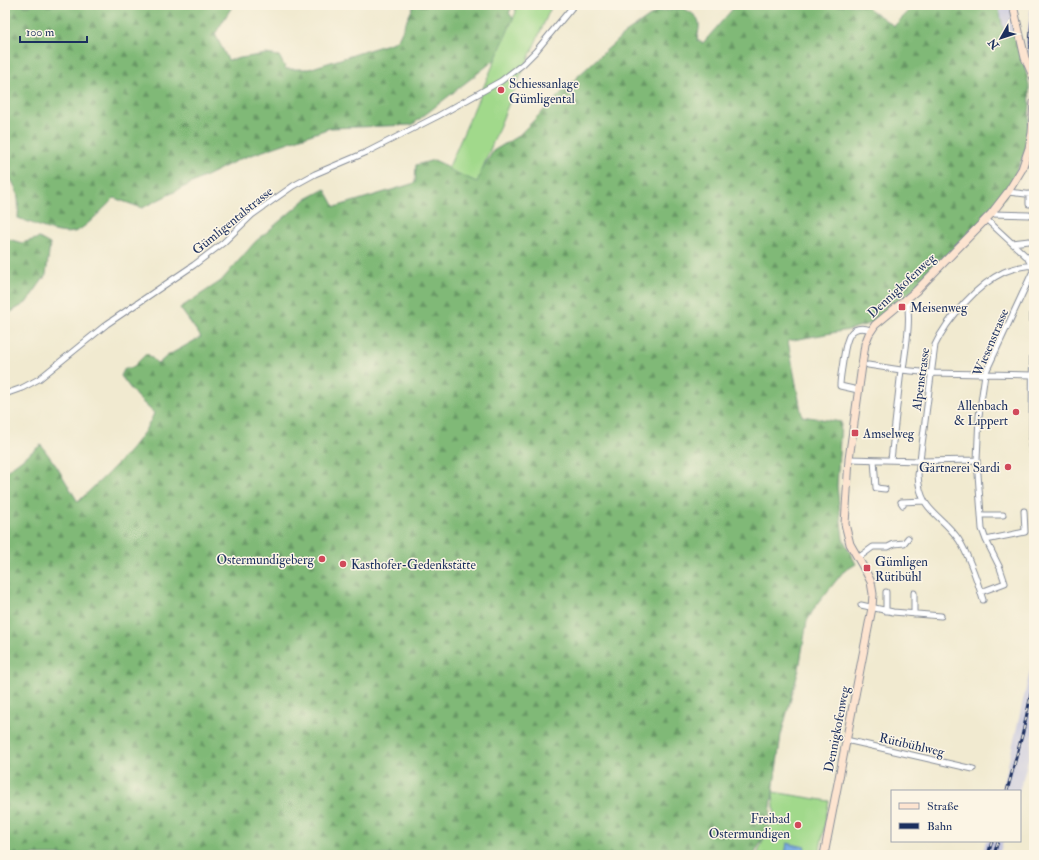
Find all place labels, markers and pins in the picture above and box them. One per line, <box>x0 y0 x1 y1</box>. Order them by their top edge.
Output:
place label: Schiessanlage Gümligental <box>509 76 579 107</box>
marker: Schiessanlage Gümligental <box>496 85 506 95</box>
place label: Meisenweg <box>910 300 968 316</box>
marker: Meisenweg <box>897 302 907 312</box>
place label: Allenbach & Lippert <box>954 398 1008 430</box>
marker: Allenbach & Lippert <box>1011 407 1021 417</box>
place label: Amselweg <box>862 426 915 442</box>
marker: Amselweg <box>850 428 860 438</box>
place label: Gärtnerei Sardi <box>919 460 1001 476</box>
marker: Gärtnerei Sardi <box>1003 462 1013 472</box>
place label: Ostermundigeberg <box>216 552 315 568</box>
marker: Ostermundigeberg <box>317 554 327 564</box>
place label: Gümligen Rütibühl <box>875 554 928 585</box>
place label: Kasthofer-Gedenkstätte <box>351 557 477 573</box>
marker: Kasthofer-Gedenkstätte <box>338 559 348 569</box>
marker: Gümligen Rütibühl <box>862 563 872 573</box>
place label: Freibad Ostermundigen <box>709 811 791 842</box>
marker: Freibad Ostermundigen <box>793 820 803 830</box>

